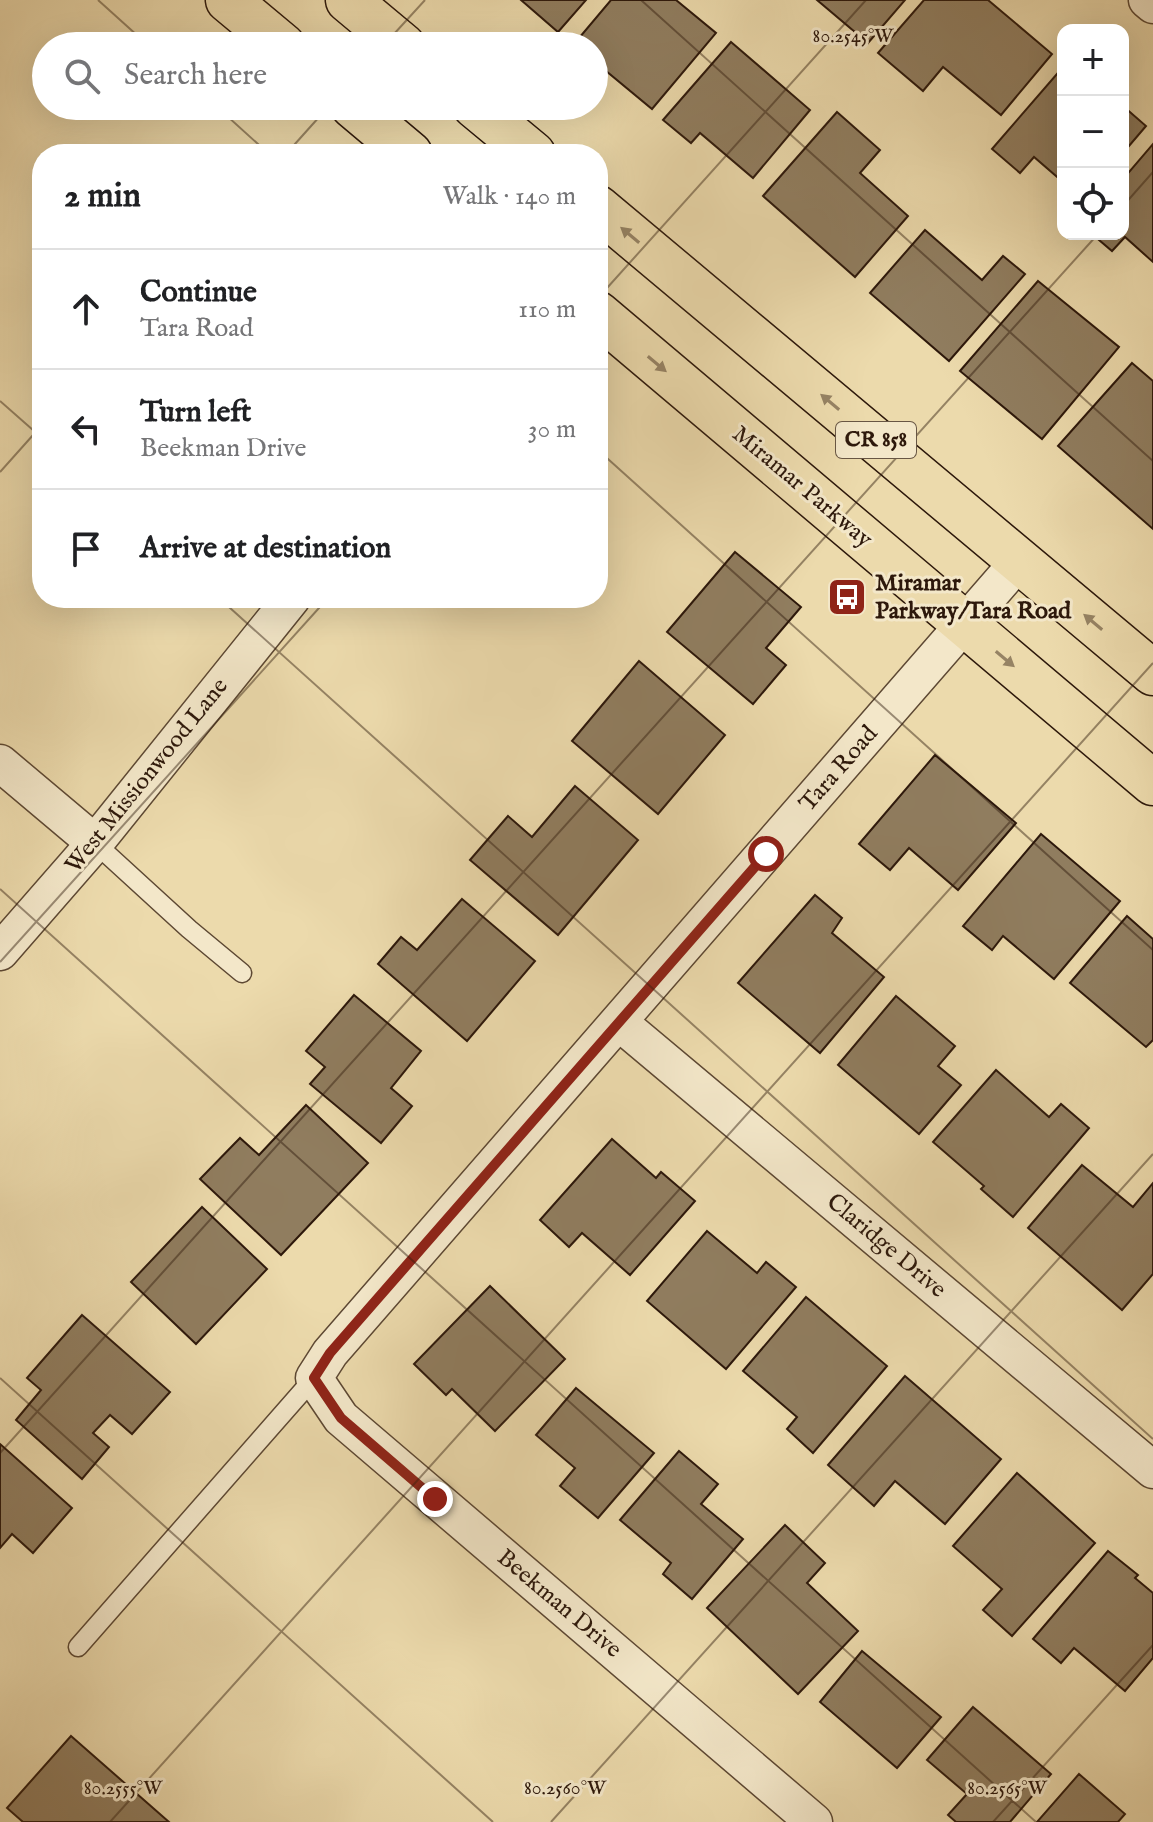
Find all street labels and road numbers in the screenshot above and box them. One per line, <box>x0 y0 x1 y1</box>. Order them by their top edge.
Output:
street label: Miramar Parkway <box>725 419 879 555</box>
road number: CR 858 <box>836 422 916 458</box>
street label: West Missionwood Lane <box>59 672 235 880</box>
street label: Tara Road <box>793 719 885 819</box>
street label: Claridge Drive <box>820 1187 952 1305</box>
street label: Beekman Drive <box>490 1543 628 1665</box>

